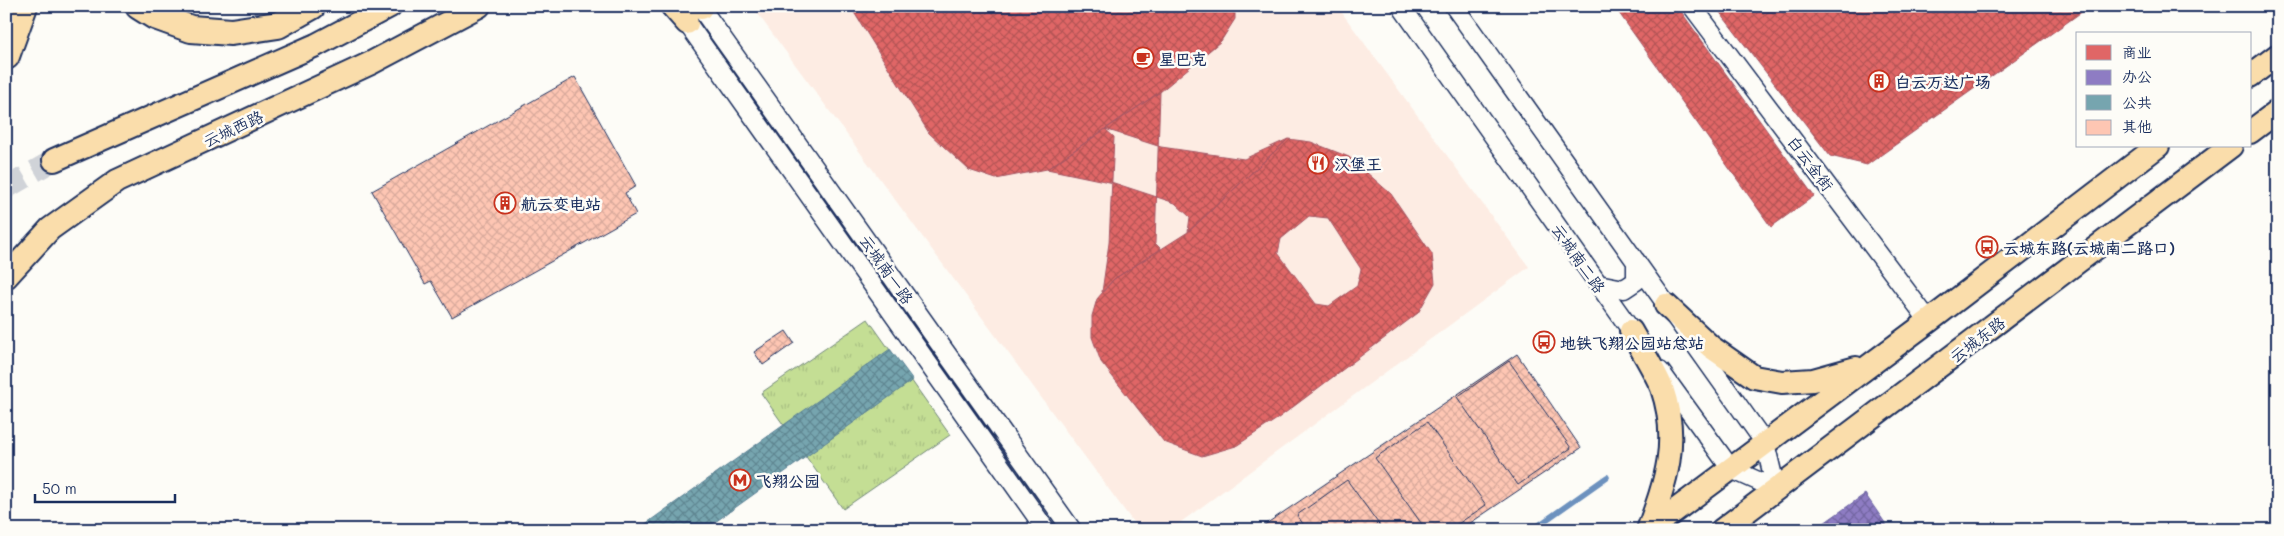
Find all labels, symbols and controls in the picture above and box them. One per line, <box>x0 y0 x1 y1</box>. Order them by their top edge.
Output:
legend <box>2076 32 2252 148</box>
text: 商业 <box>2122 42 2152 62</box>
cafe icon: 星巴克 <box>1131 46 1155 70</box>
place label: 星巴克 <box>1159 48 1207 69</box>
text: 办公 <box>2122 66 2152 86</box>
building icon: 白云万达广场 <box>1867 69 1891 93</box>
place label: 白云万达广场 <box>1895 71 1991 92</box>
text: 公共 <box>2122 92 2152 112</box>
street label: 云城西路 <box>200 105 266 151</box>
text: 其他 <box>2122 116 2152 136</box>
street label: 白云金街 <box>1783 131 1839 195</box>
restaurant icon: 汉堡王 <box>1306 151 1330 175</box>
place label: 汉堡王 <box>1334 153 1382 174</box>
building icon: 航云变电站 <box>493 191 517 215</box>
place label: 航云变电站 <box>521 193 601 214</box>
street label: 云城南二路 <box>1547 219 1611 297</box>
street label: 云城南一路 <box>855 230 919 308</box>
bus stop icon: 云城东路(云城南二路口) <box>1975 235 1999 259</box>
place label: 云城东路(云城南二路口) <box>2003 237 2175 258</box>
street label: 云城东路 <box>1945 311 2009 367</box>
bus stop icon: 地铁飞翔公园站总站 <box>1532 330 1556 354</box>
place label: 地铁飞翔公园站总站 <box>1560 332 1704 353</box>
metro station icon: 飞翔公园 <box>728 468 752 492</box>
place label: 飞翔公园 <box>756 470 820 491</box>
scale bar <box>35 471 175 503</box>
text: 50 m <box>42 478 77 498</box>

